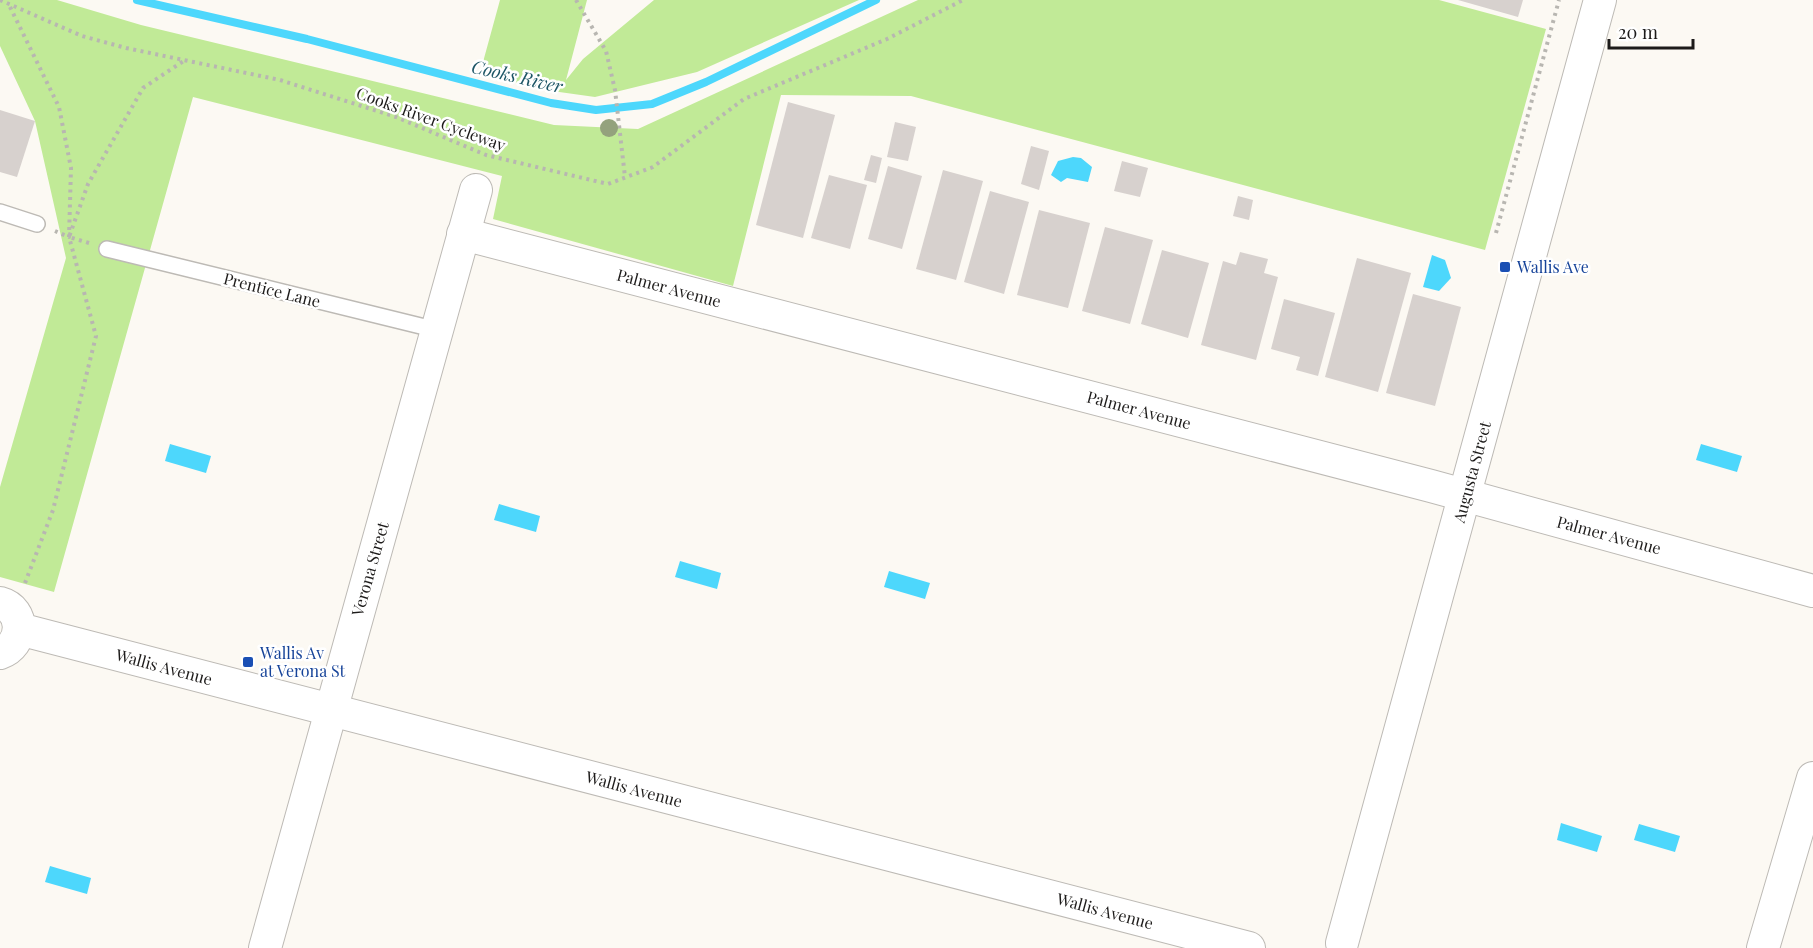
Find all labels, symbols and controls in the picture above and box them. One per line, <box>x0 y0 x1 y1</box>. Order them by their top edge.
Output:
scale bar <box>1609 12 1693 50</box>
text: 20 m <box>1618 20 1658 44</box>
water label: Cooks River <box>469 54 566 98</box>
street label: Cooks River Cycleway <box>354 82 509 155</box>
place label: Wallis Ave <box>1516 256 1589 277</box>
marker: Wallis Ave <box>1498 260 1512 274</box>
street label: Palmer Avenue <box>615 264 724 312</box>
street label: Prentice Lane <box>222 267 323 312</box>
street label: Palmer Avenue <box>1085 386 1194 434</box>
street label: Augusta Street <box>1448 419 1495 526</box>
street label: Palmer Avenue <box>1555 511 1664 559</box>
street label: Verona Street <box>346 519 393 619</box>
place label: Wallis Av at Verona St <box>259 642 346 681</box>
street label: Wallis Avenue <box>113 643 215 689</box>
marker: Wallis Av at Verona St <box>241 655 255 669</box>
street label: Wallis Avenue <box>583 765 685 811</box>
street label: Wallis Avenue <box>1054 887 1156 933</box>

